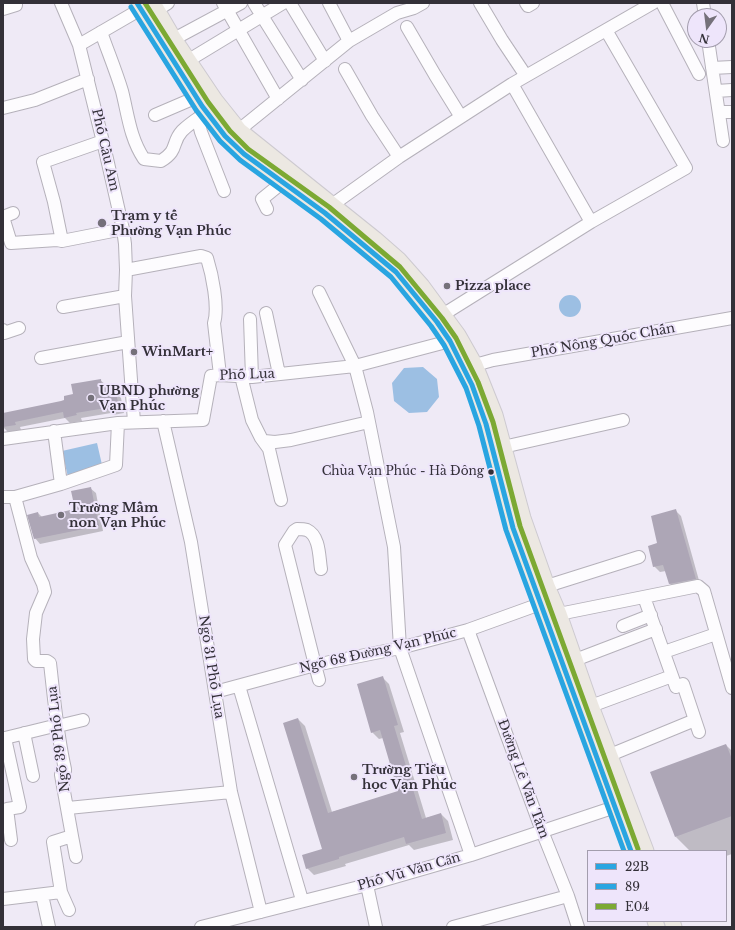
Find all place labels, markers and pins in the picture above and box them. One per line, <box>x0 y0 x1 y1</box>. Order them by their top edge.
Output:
place label: Trạm y tế Phường Vạn Phúc <box>111 208 231 239</box>
marker: Trạm y tế Phường Vạn Phúc <box>96 217 108 229</box>
place label: Pizza place <box>455 278 531 294</box>
marker: Pizza place <box>442 281 452 291</box>
place label: WinMart+ <box>142 344 213 360</box>
marker: WinMart+ <box>129 347 139 357</box>
place label: UBND phường Vạn Phúc <box>99 383 199 414</box>
marker: UBND phường Vạn Phúc <box>86 393 96 403</box>
place label: Chùa Vạn Phúc - Hà Đông <box>322 465 484 479</box>
marker: Chùa Vạn Phúc - Hà Đông <box>486 467 496 477</box>
place label: Trường Mầm non Vạn Phúc <box>69 500 166 531</box>
marker: Trường Mầm non Vạn Phúc <box>56 510 66 520</box>
place label: Trường Tiểu học Vạn Phúc <box>362 762 457 793</box>
marker: Trường Tiểu học Vạn Phúc <box>349 772 359 782</box>

